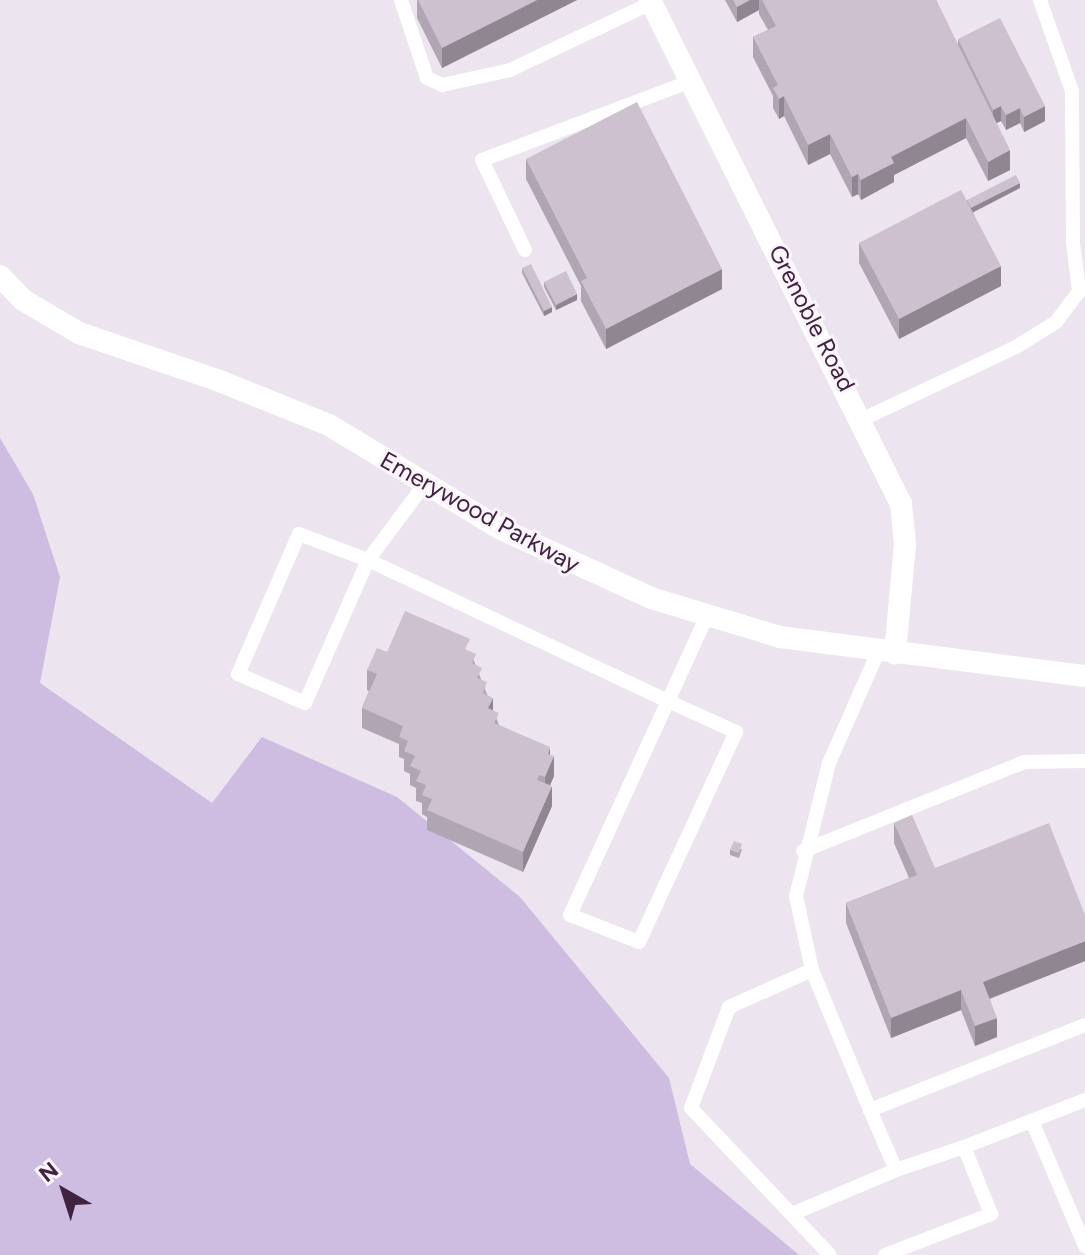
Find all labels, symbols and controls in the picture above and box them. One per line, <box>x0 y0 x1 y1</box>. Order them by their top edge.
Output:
street label: Grenoble Road <box>763 240 861 396</box>
street label: Emerywood Parkway <box>375 445 585 579</box>
north arrow <box>24 1151 104 1231</box>
text: N <box>33 1156 64 1188</box>

